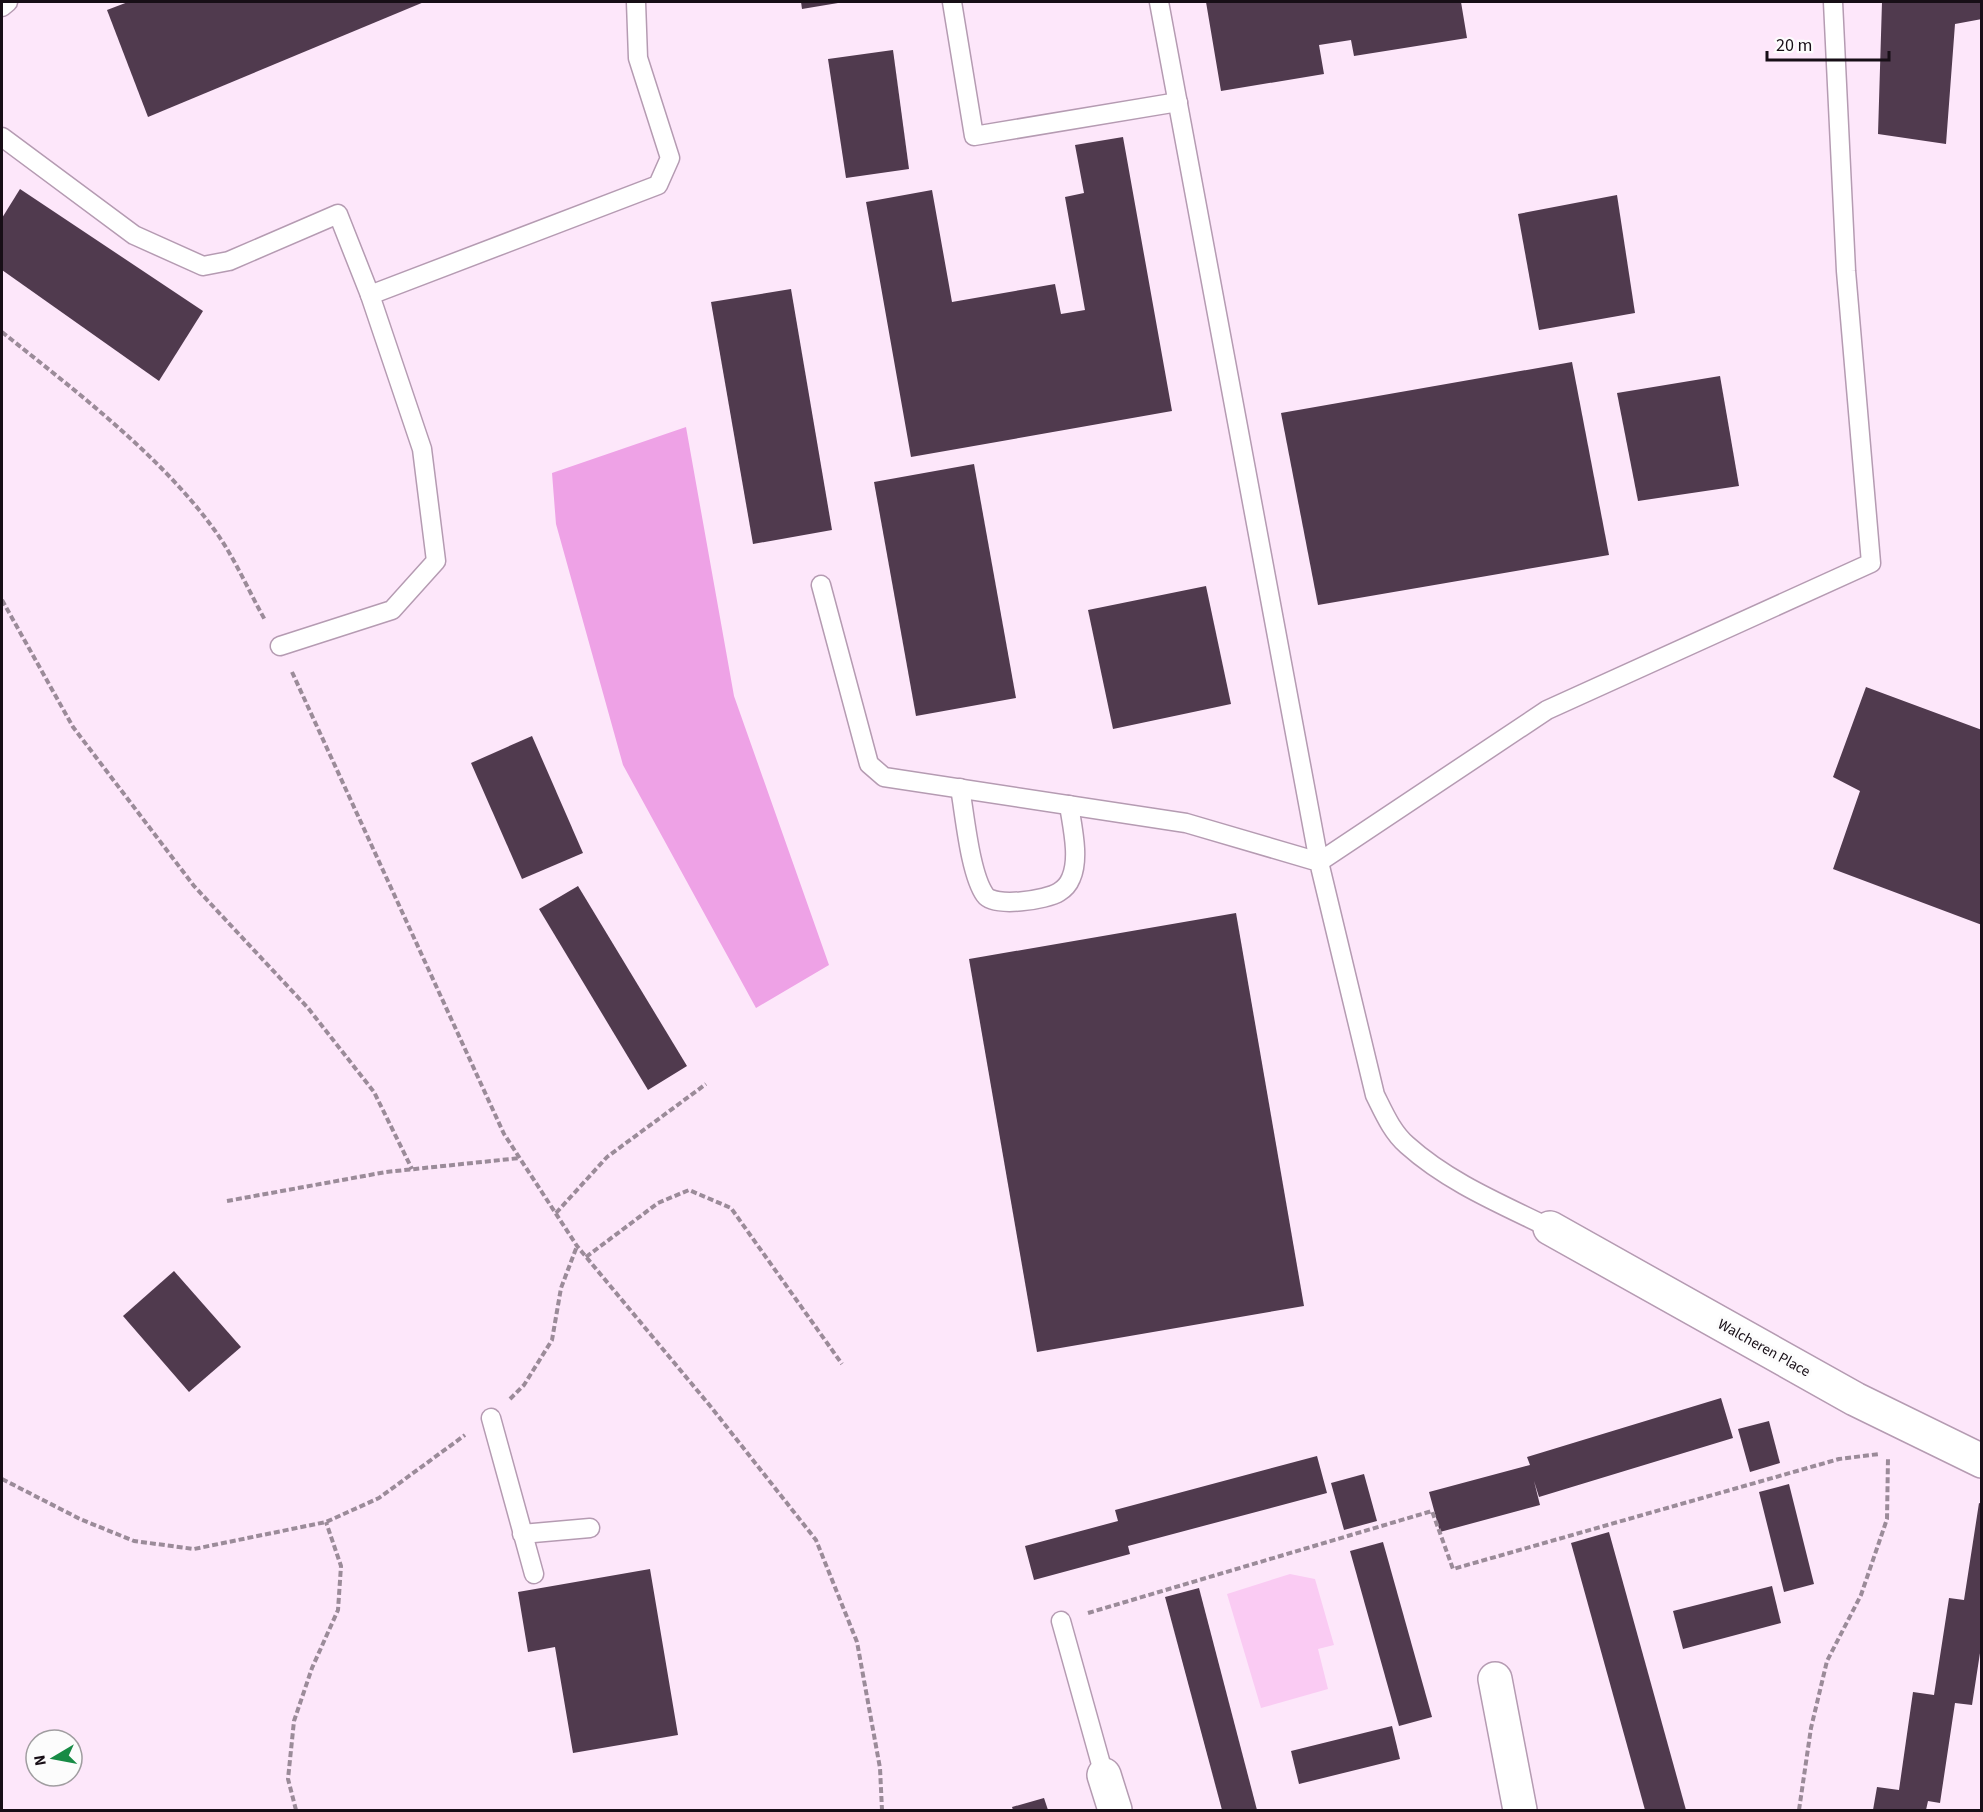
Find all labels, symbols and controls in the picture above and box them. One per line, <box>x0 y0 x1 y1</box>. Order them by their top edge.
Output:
scale bar <box>1767 24 1888 62</box>
text: 20 m <box>1776 33 1812 58</box>
street label: Walcheren Place <box>1714 1314 1814 1382</box>
north arrow <box>24 1728 84 1788</box>
text: N <box>28 1753 52 1768</box>

